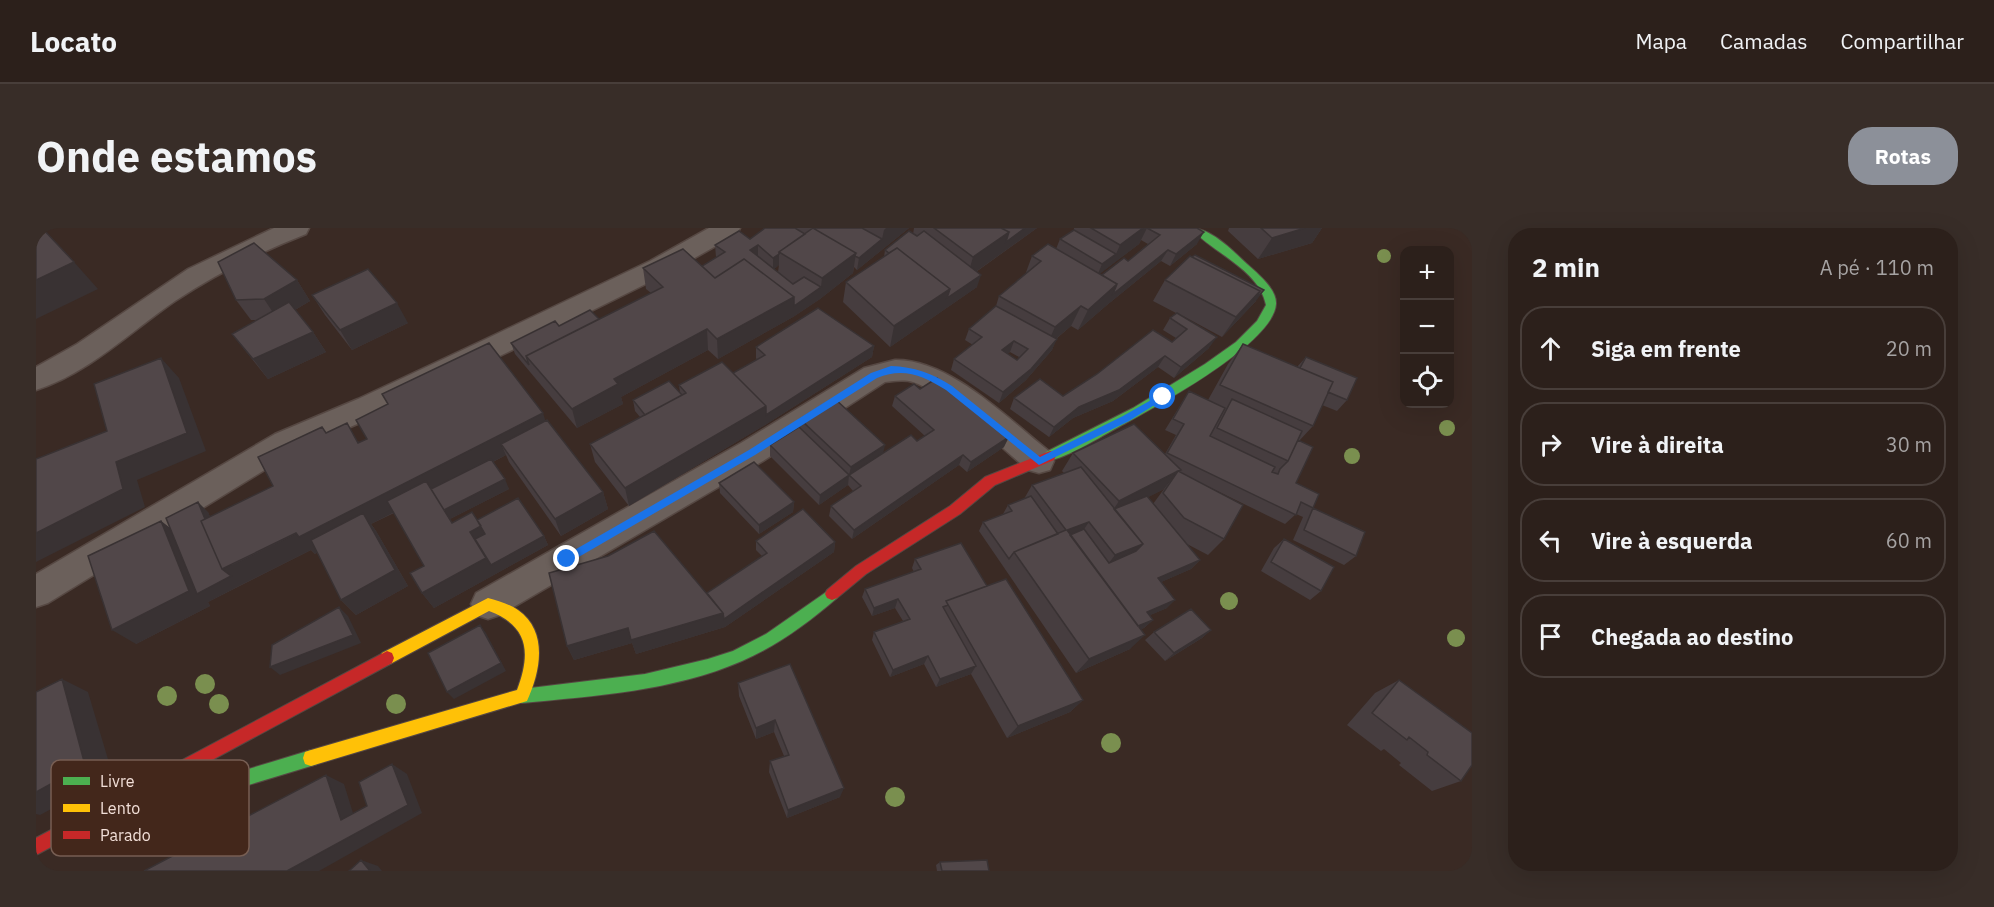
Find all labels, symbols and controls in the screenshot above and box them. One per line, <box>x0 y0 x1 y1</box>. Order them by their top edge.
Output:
text: Locato <box>30 23 117 60</box>
text: Mapa <box>1635 27 1687 55</box>
text: Camadas <box>1720 27 1807 55</box>
text: Compartilhar <box>1840 27 1964 55</box>
button: Rotas <box>1848 127 1958 185</box>
text: Onde estamos <box>36 129 317 184</box>
map controls <box>1400 246 1454 408</box>
button: + <box>1400 246 1454 300</box>
text: 2 min <box>1532 250 1600 284</box>
text: A pé · 110 m <box>1820 254 1934 281</box>
button: − <box>1400 300 1454 354</box>
icon: ahead <box>1534 332 1567 365</box>
text: Siga em frente <box>1591 334 1741 363</box>
text: 20 m <box>1886 335 1932 362</box>
button: locate <box>1400 354 1454 408</box>
route start <box>1149 383 1175 409</box>
icon: right <box>1534 428 1567 461</box>
text: Vire à direita <box>1591 430 1724 459</box>
text: 30 m <box>1886 431 1932 458</box>
icon: left <box>1534 524 1567 557</box>
text: Vire à esquerda <box>1591 526 1753 555</box>
text: 60 m <box>1886 527 1932 554</box>
route end <box>553 545 579 571</box>
icon: arrive <box>1534 620 1567 653</box>
text: Chegada ao destino <box>1591 622 1794 651</box>
legend <box>51 760 249 856</box>
text: Livre <box>100 771 135 791</box>
text: Lento <box>100 798 140 818</box>
text: Parado <box>100 825 151 845</box>

